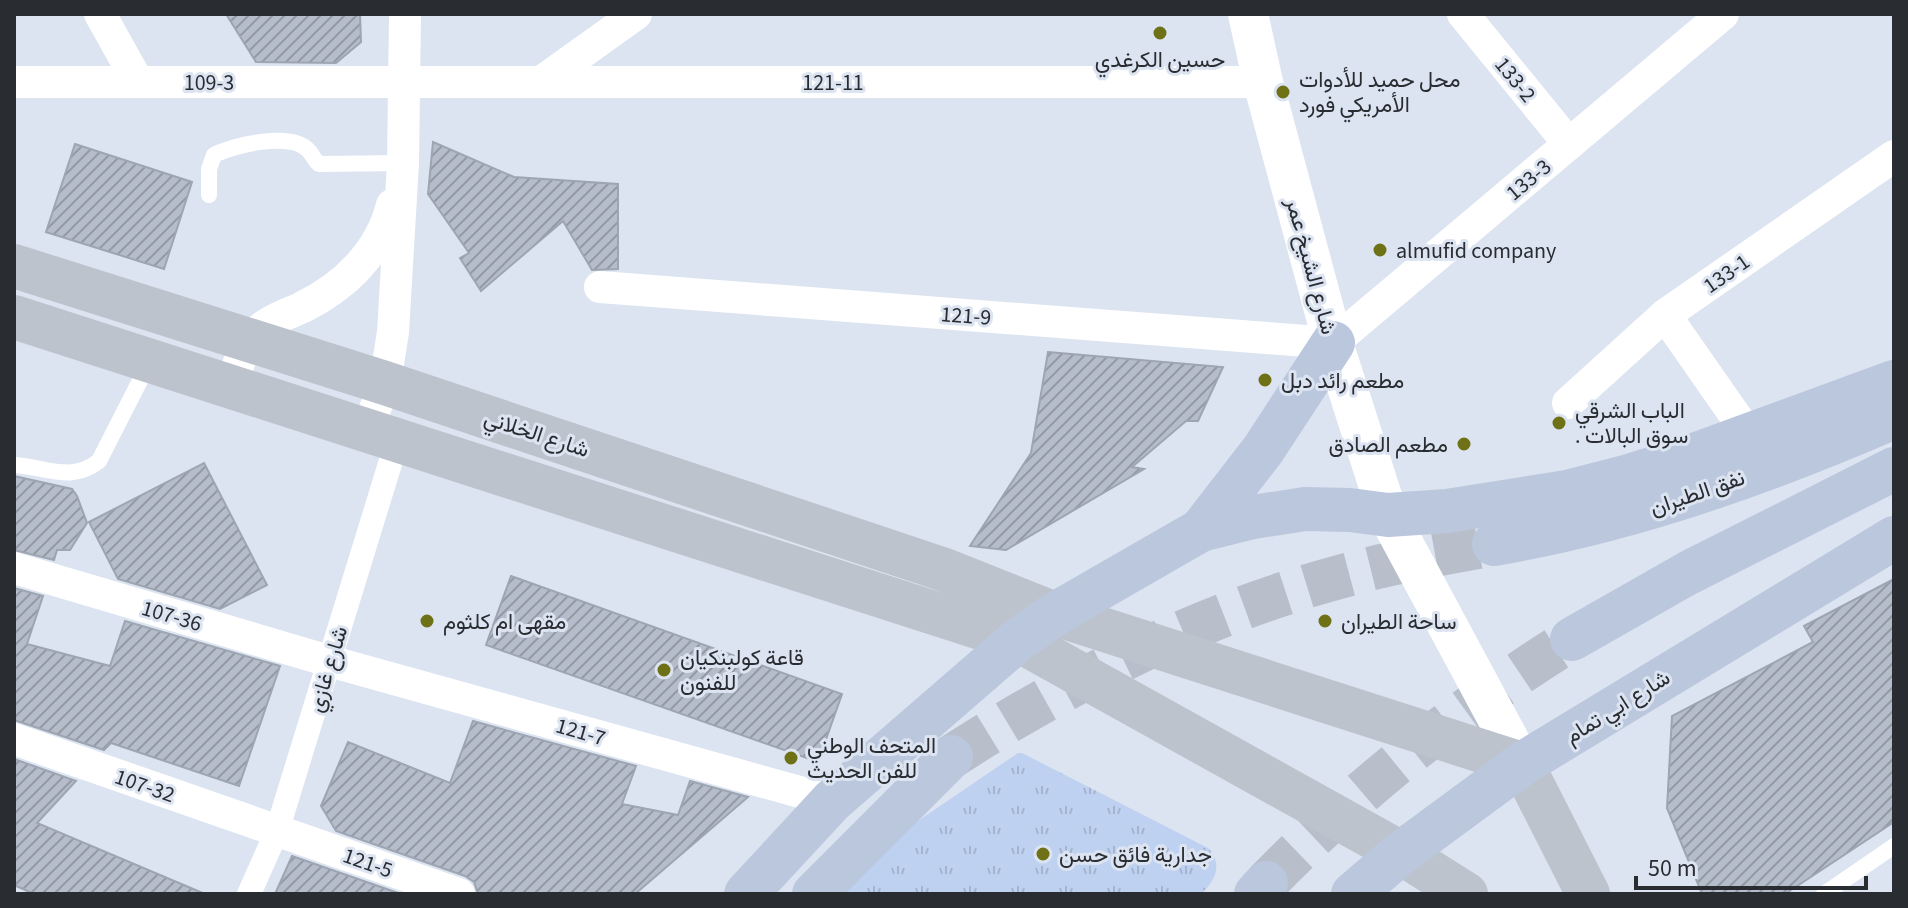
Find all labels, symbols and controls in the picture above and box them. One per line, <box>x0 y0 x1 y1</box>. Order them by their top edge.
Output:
marker: حسين الكرغدي <box>1151 24 1169 42</box>
place label: حسين الكرغدي <box>1095 44 1225 78</box>
street label: 133-2 <box>1487 50 1544 109</box>
place label: محل حميد للأدوات الأمريكي فورد <box>1299 64 1461 123</box>
street label: 109-3 <box>184 67 234 99</box>
street label: 121-11 <box>802 67 864 99</box>
marker: محل حميد للأدوات الأمريكي فورد <box>1274 83 1292 101</box>
street label: 133-3 <box>1499 151 1558 208</box>
street label: شارع الشيخ عمر <box>1277 194 1345 338</box>
place label: almufid company <box>1396 235 1557 267</box>
marker: almufid company <box>1371 241 1389 259</box>
street label: 133-1 <box>1697 246 1756 301</box>
street label: 121-9 <box>940 298 992 334</box>
place label: مطعم رائد دبل <box>1281 365 1404 397</box>
marker: مطعم رائد دبل <box>1256 371 1274 389</box>
place label: الباب الشرقي . سوق البالات <box>1575 395 1688 452</box>
street label: شارع الخلاني <box>479 402 593 468</box>
marker: الباب الشرقي . سوق البالات <box>1550 414 1568 432</box>
place label: مطعم الصادق <box>1329 429 1448 461</box>
marker: مطعم الصادق <box>1455 435 1473 453</box>
street label: نفق الطيران <box>1645 462 1749 524</box>
street label: 107-36 <box>138 592 206 640</box>
place label: مقهى ام كلثوم <box>443 606 566 638</box>
place label: ساحة الطيران <box>1341 606 1457 638</box>
marker: مقهى ام كلثوم <box>418 612 436 630</box>
marker: ساحة الطيران <box>1316 612 1334 630</box>
street label: شارع غازي <box>300 622 358 717</box>
place label: قاعة كولبنكيان للفنون <box>680 642 804 699</box>
marker: قاعة كولبنكيان للفنون <box>655 661 673 679</box>
street label: شارع ابي تمام <box>1559 662 1678 754</box>
street label: 121-7 <box>552 710 609 754</box>
place label: المتحف الوطني للفن الحديث <box>807 730 936 787</box>
marker: المتحف الوطني للفن الحديث <box>782 749 800 767</box>
street label: 107-32 <box>110 761 179 811</box>
place label: جدارية فائق حسن <box>1059 839 1212 871</box>
street label: 121-5 <box>339 840 397 886</box>
scale bar <box>1636 840 1866 890</box>
marker: جدارية فائق حسن <box>1034 845 1052 863</box>
text: 50 m <box>1648 851 1697 886</box>

